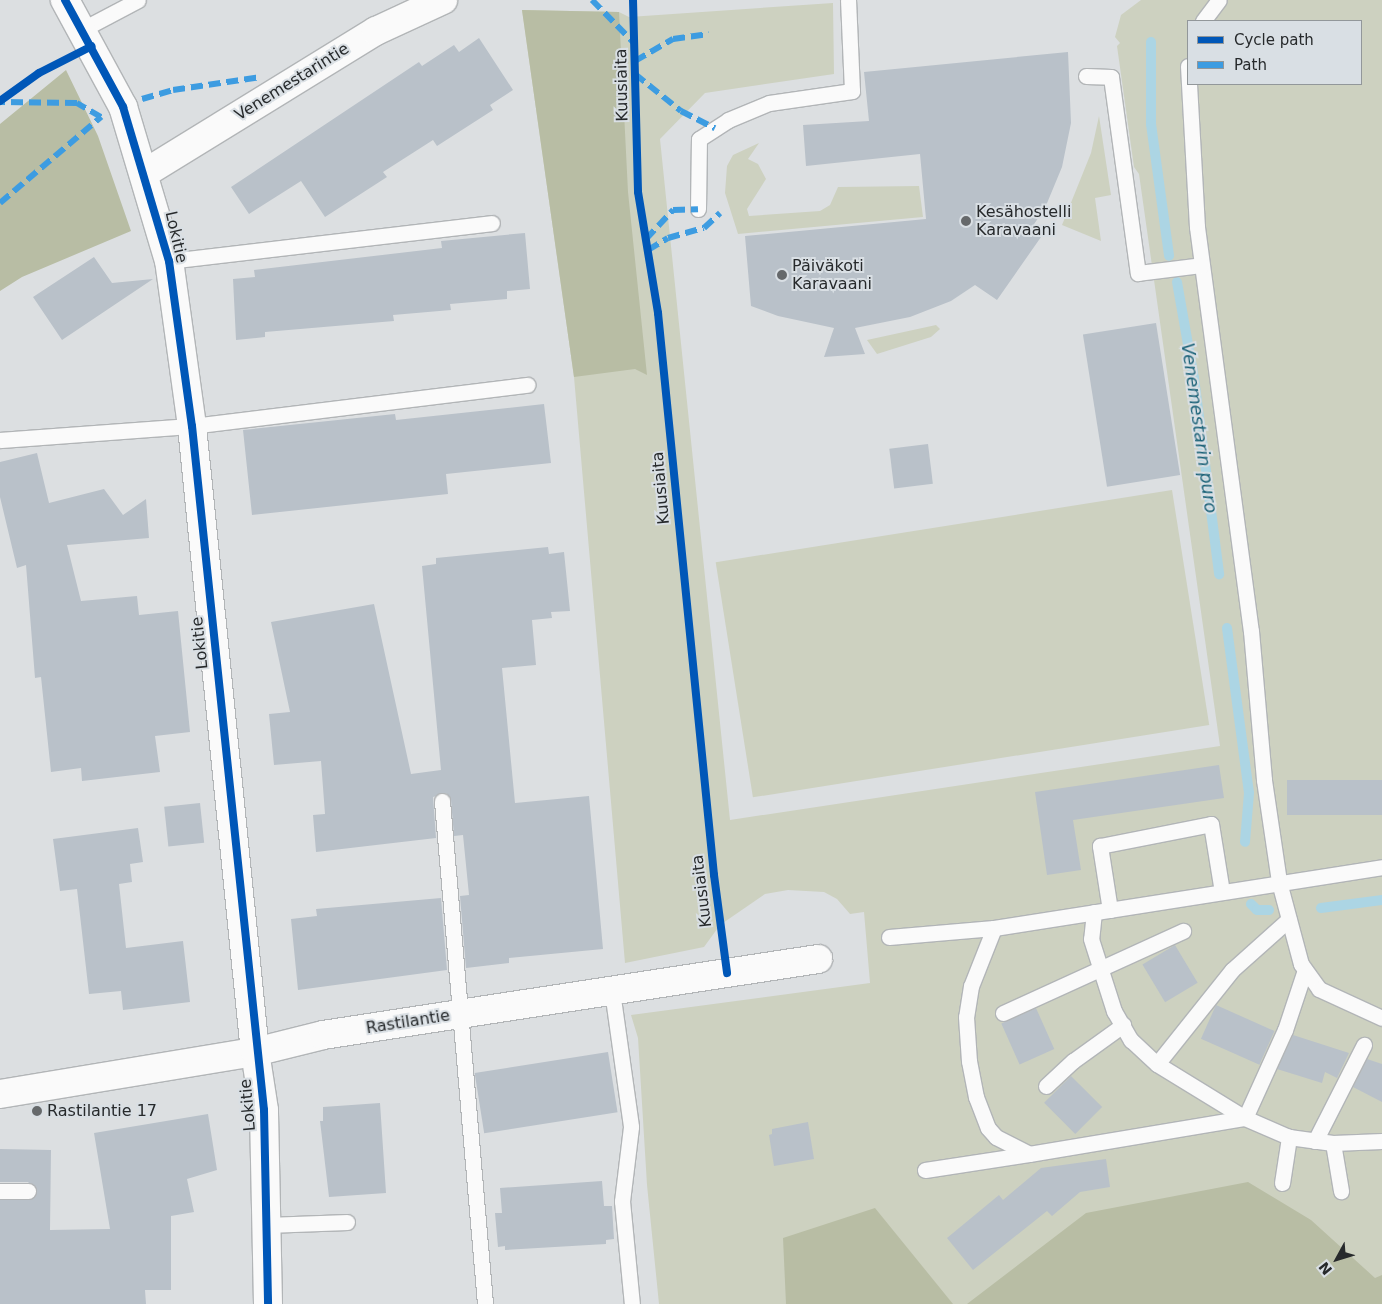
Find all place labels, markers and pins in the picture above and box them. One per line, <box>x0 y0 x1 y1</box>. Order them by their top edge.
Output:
place label: Kesähostelli Karavaani <box>976 202 1071 240</box>
marker: Kesähostelli Karavaani <box>960 215 972 227</box>
place label: Päiväkoti Karavaani <box>792 256 872 294</box>
marker: Päiväkoti Karavaani <box>776 269 788 281</box>
place label: Rastilantie 17 <box>47 1101 157 1121</box>
marker: Rastilantie 17 <box>31 1105 43 1117</box>

